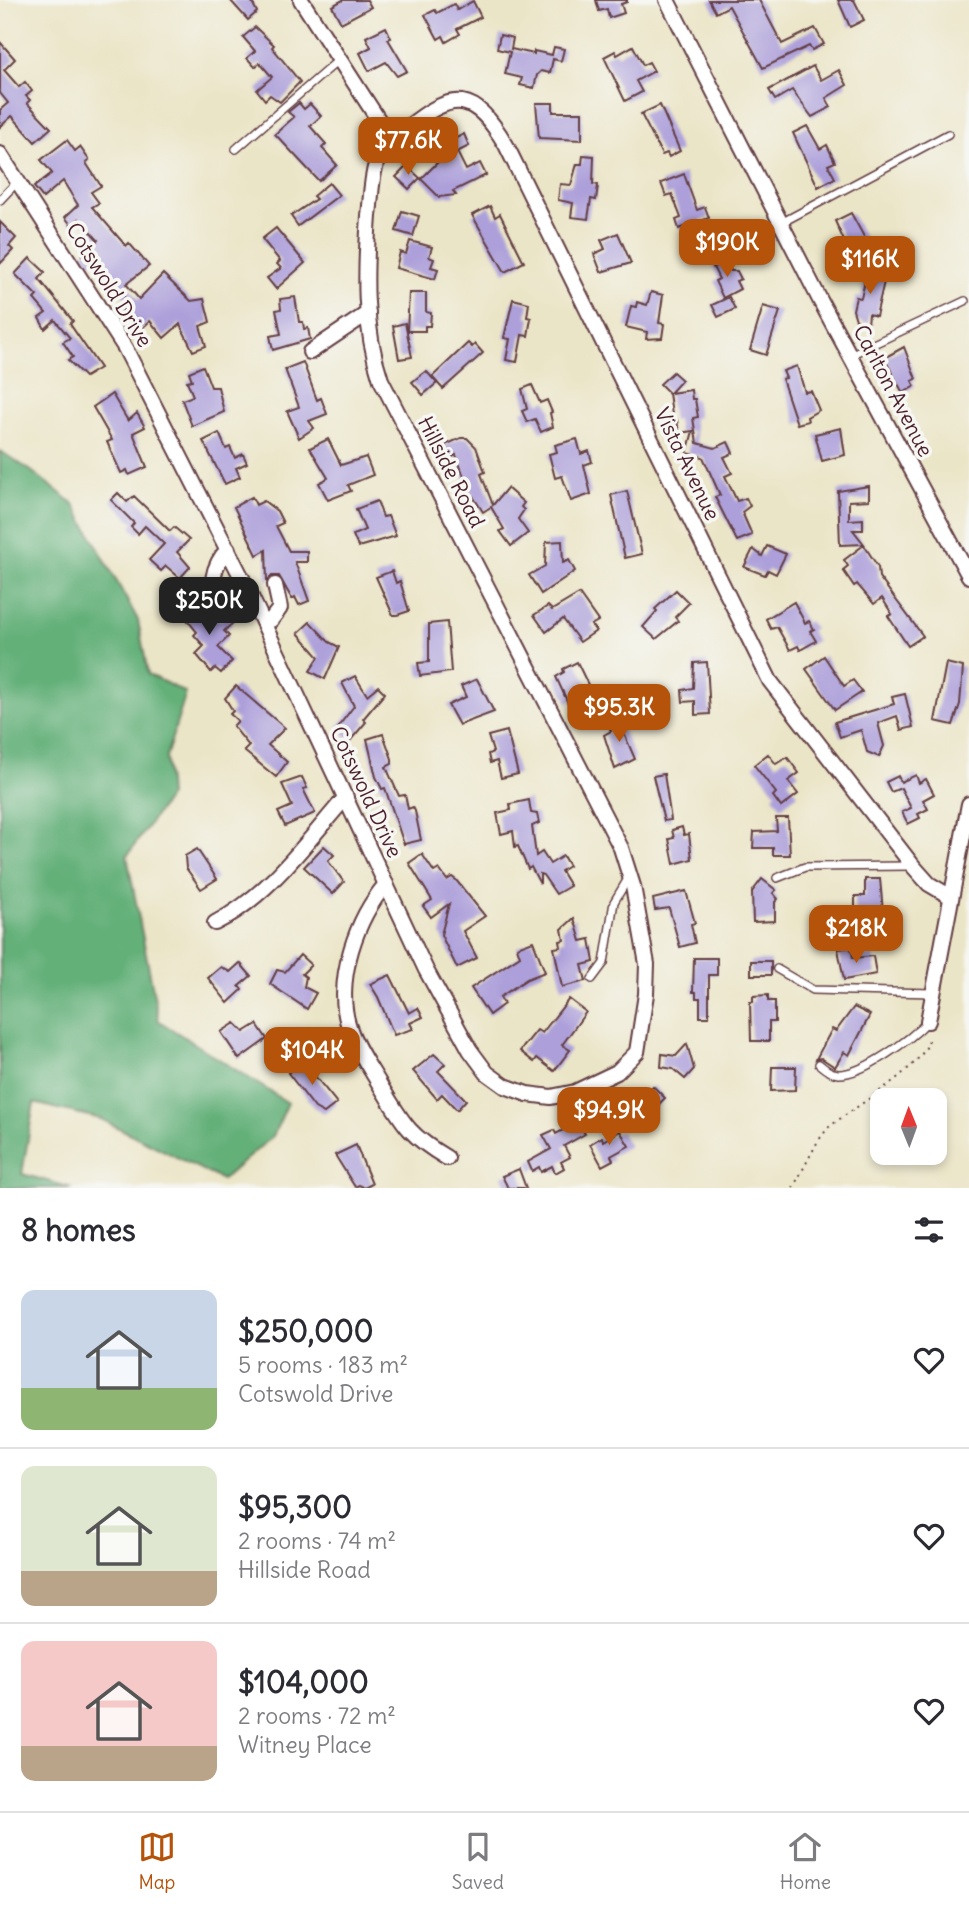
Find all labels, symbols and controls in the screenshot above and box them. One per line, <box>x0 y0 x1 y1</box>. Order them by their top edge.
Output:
pin: $77.6K <box>351 118 465 177</box>
text: $77.6K <box>374 125 442 154</box>
street label: Cotswold Drive <box>60 217 158 352</box>
pin: $190K <box>678 219 776 279</box>
text: $190K <box>695 227 759 256</box>
pin: $116K <box>821 236 919 296</box>
text: $116K <box>841 244 899 273</box>
street label: Carlton Avenue <box>847 320 939 461</box>
street label: Vista Avenue <box>649 403 726 524</box>
street label: Hillside Road <box>412 412 491 532</box>
pin: $250K <box>160 578 258 637</box>
text: $250K <box>175 585 243 614</box>
pin: $95.3K <box>562 684 676 744</box>
text: $95.3K <box>583 692 655 721</box>
street label: Cotswold Drive <box>324 722 409 862</box>
pin: $218K <box>807 906 905 965</box>
text: $218K <box>825 913 887 942</box>
pin: $104K <box>263 1028 361 1087</box>
text: $104K <box>280 1035 344 1064</box>
pin: $94.9K <box>552 1088 666 1147</box>
north arrow <box>870 1088 947 1166</box>
map controls <box>870 1088 947 1165</box>
text: $94.9K <box>573 1095 645 1124</box>
text: 8 homes <box>21 1211 136 1249</box>
icon: filters <box>910 1211 948 1249</box>
text: $250,000 <box>238 1312 374 1350</box>
icon: home <box>77 1318 161 1402</box>
icon: heart <box>910 1341 948 1379</box>
text: 5 rooms · 183 m² <box>238 1350 408 1379</box>
text: Cotswold Drive <box>238 1379 393 1408</box>
text: $95,300 <box>238 1488 352 1526</box>
icon: home <box>77 1494 161 1578</box>
icon: heart <box>910 1517 948 1555</box>
text: 2 rooms · 74 m² <box>238 1526 396 1555</box>
text: Hillside Road <box>238 1555 371 1584</box>
text: $104,000 <box>238 1663 369 1701</box>
icon: home <box>77 1669 161 1753</box>
icon: heart <box>910 1692 948 1730</box>
text: 2 rooms · 72 m² <box>238 1701 396 1730</box>
text: Witney Place <box>238 1730 372 1759</box>
tab: Map <box>138 1828 176 1894</box>
tab: Saved <box>452 1828 504 1894</box>
tab: Home <box>780 1828 831 1894</box>

